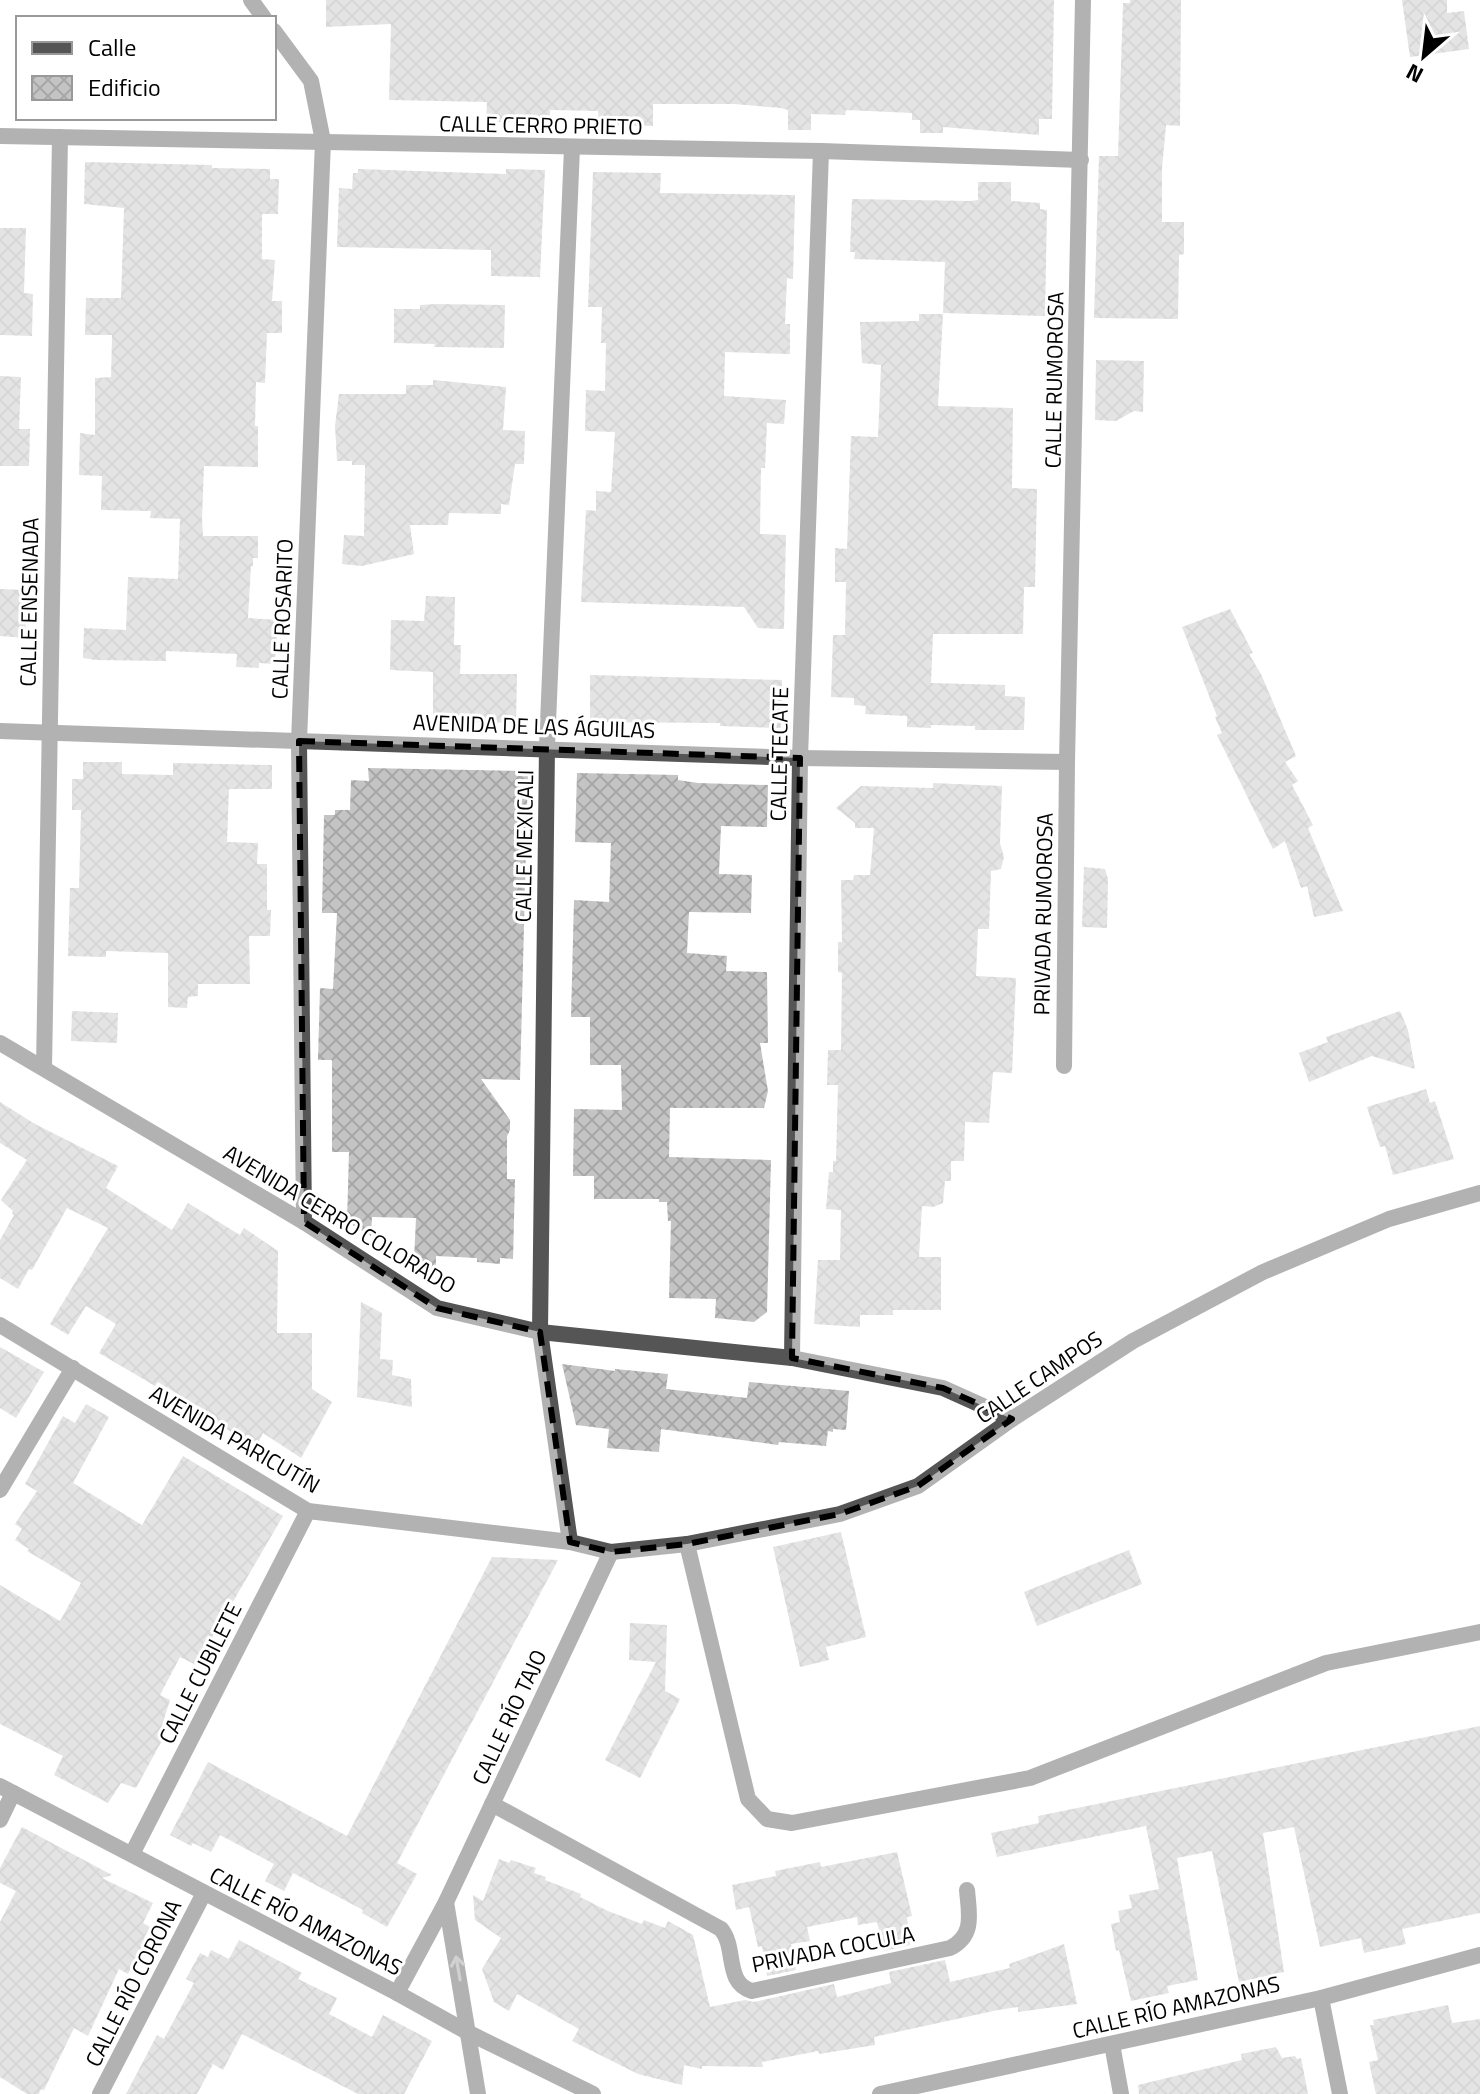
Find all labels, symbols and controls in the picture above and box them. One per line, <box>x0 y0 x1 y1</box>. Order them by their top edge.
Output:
legend <box>16 16 276 120</box>
north arrow <box>1384 16 1464 96</box>
text: Calle <box>88 29 136 65</box>
text: N <box>1400 55 1429 92</box>
text: Edificio <box>88 69 161 105</box>
street label: CALLE CERRO PRIETO <box>439 106 643 144</box>
street label: CALLE RUMOROSA <box>1035 291 1073 469</box>
street label: CALLE ENSENADA <box>11 517 47 687</box>
street label: CALLE ROSARITO <box>262 538 302 700</box>
street label: CALLE TECATE <box>761 686 797 822</box>
street label: AVENIDA DE LAS ÁGUILAS <box>412 705 656 747</box>
street label: CALLE MEXICALI <box>506 769 542 923</box>
street label: PRIVADA RUMOROSA <box>1024 812 1062 1016</box>
street label: AVENIDA CERRO COLORADO <box>217 1136 463 1302</box>
street label: CALLE CAMPOS <box>969 1322 1109 1432</box>
street label: AVENIDA PARICUTÍN <box>143 1376 327 1502</box>
street label: CALLE CUBILETE <box>150 1596 250 1750</box>
street label: CALLE RÍO TAJO <box>463 1644 555 1790</box>
street label: CALLE RÍO AMAZONAS <box>204 1858 408 1984</box>
street label: CALLE RÍO CORONA <box>76 1893 190 2073</box>
street label: PRIVADA COCULA <box>749 1917 917 1981</box>
one-way arrow <box>449 1955 464 1981</box>
street label: CALLE RÍO AMAZONAS <box>1069 1967 1283 2047</box>

